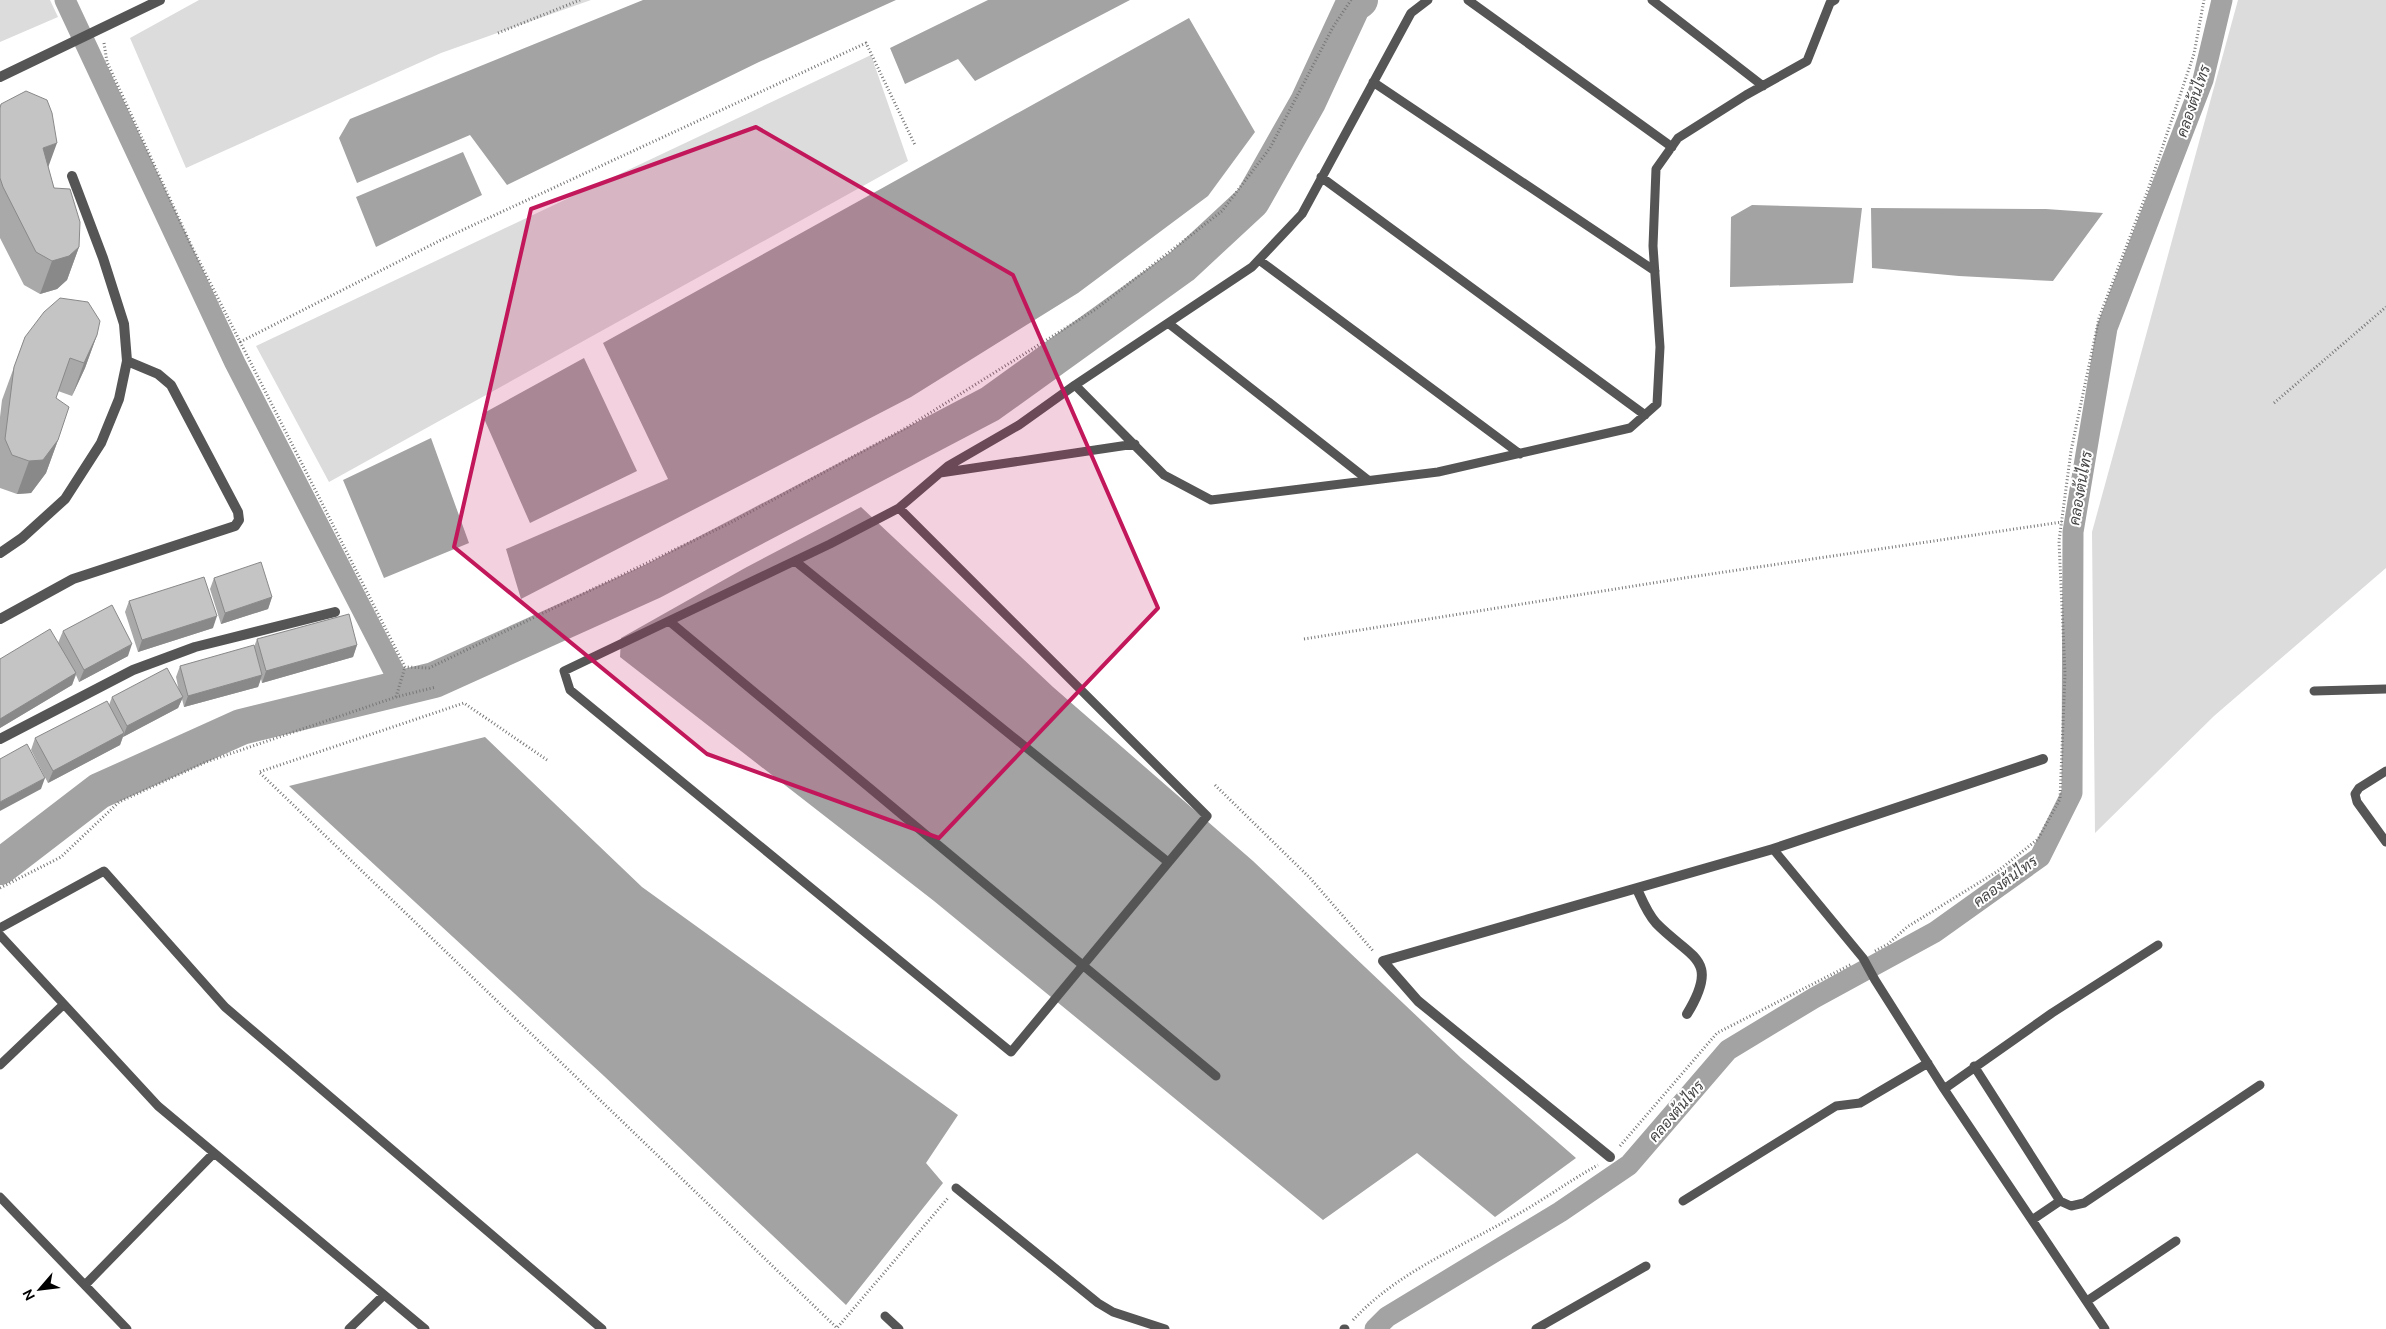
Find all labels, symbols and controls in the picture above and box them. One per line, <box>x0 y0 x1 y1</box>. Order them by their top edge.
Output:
water label: คลองต้นไทร <box>2172 62 2213 139</box>
water label: คลองต้นไทร <box>2064 449 2095 526</box>
water label: คลองต้นไทร <box>1969 851 2041 910</box>
water label: คลองต้นไทร <box>1644 1076 1707 1145</box>
north arrow <box>15 1264 65 1314</box>
text: N <box>19 1287 38 1303</box>

